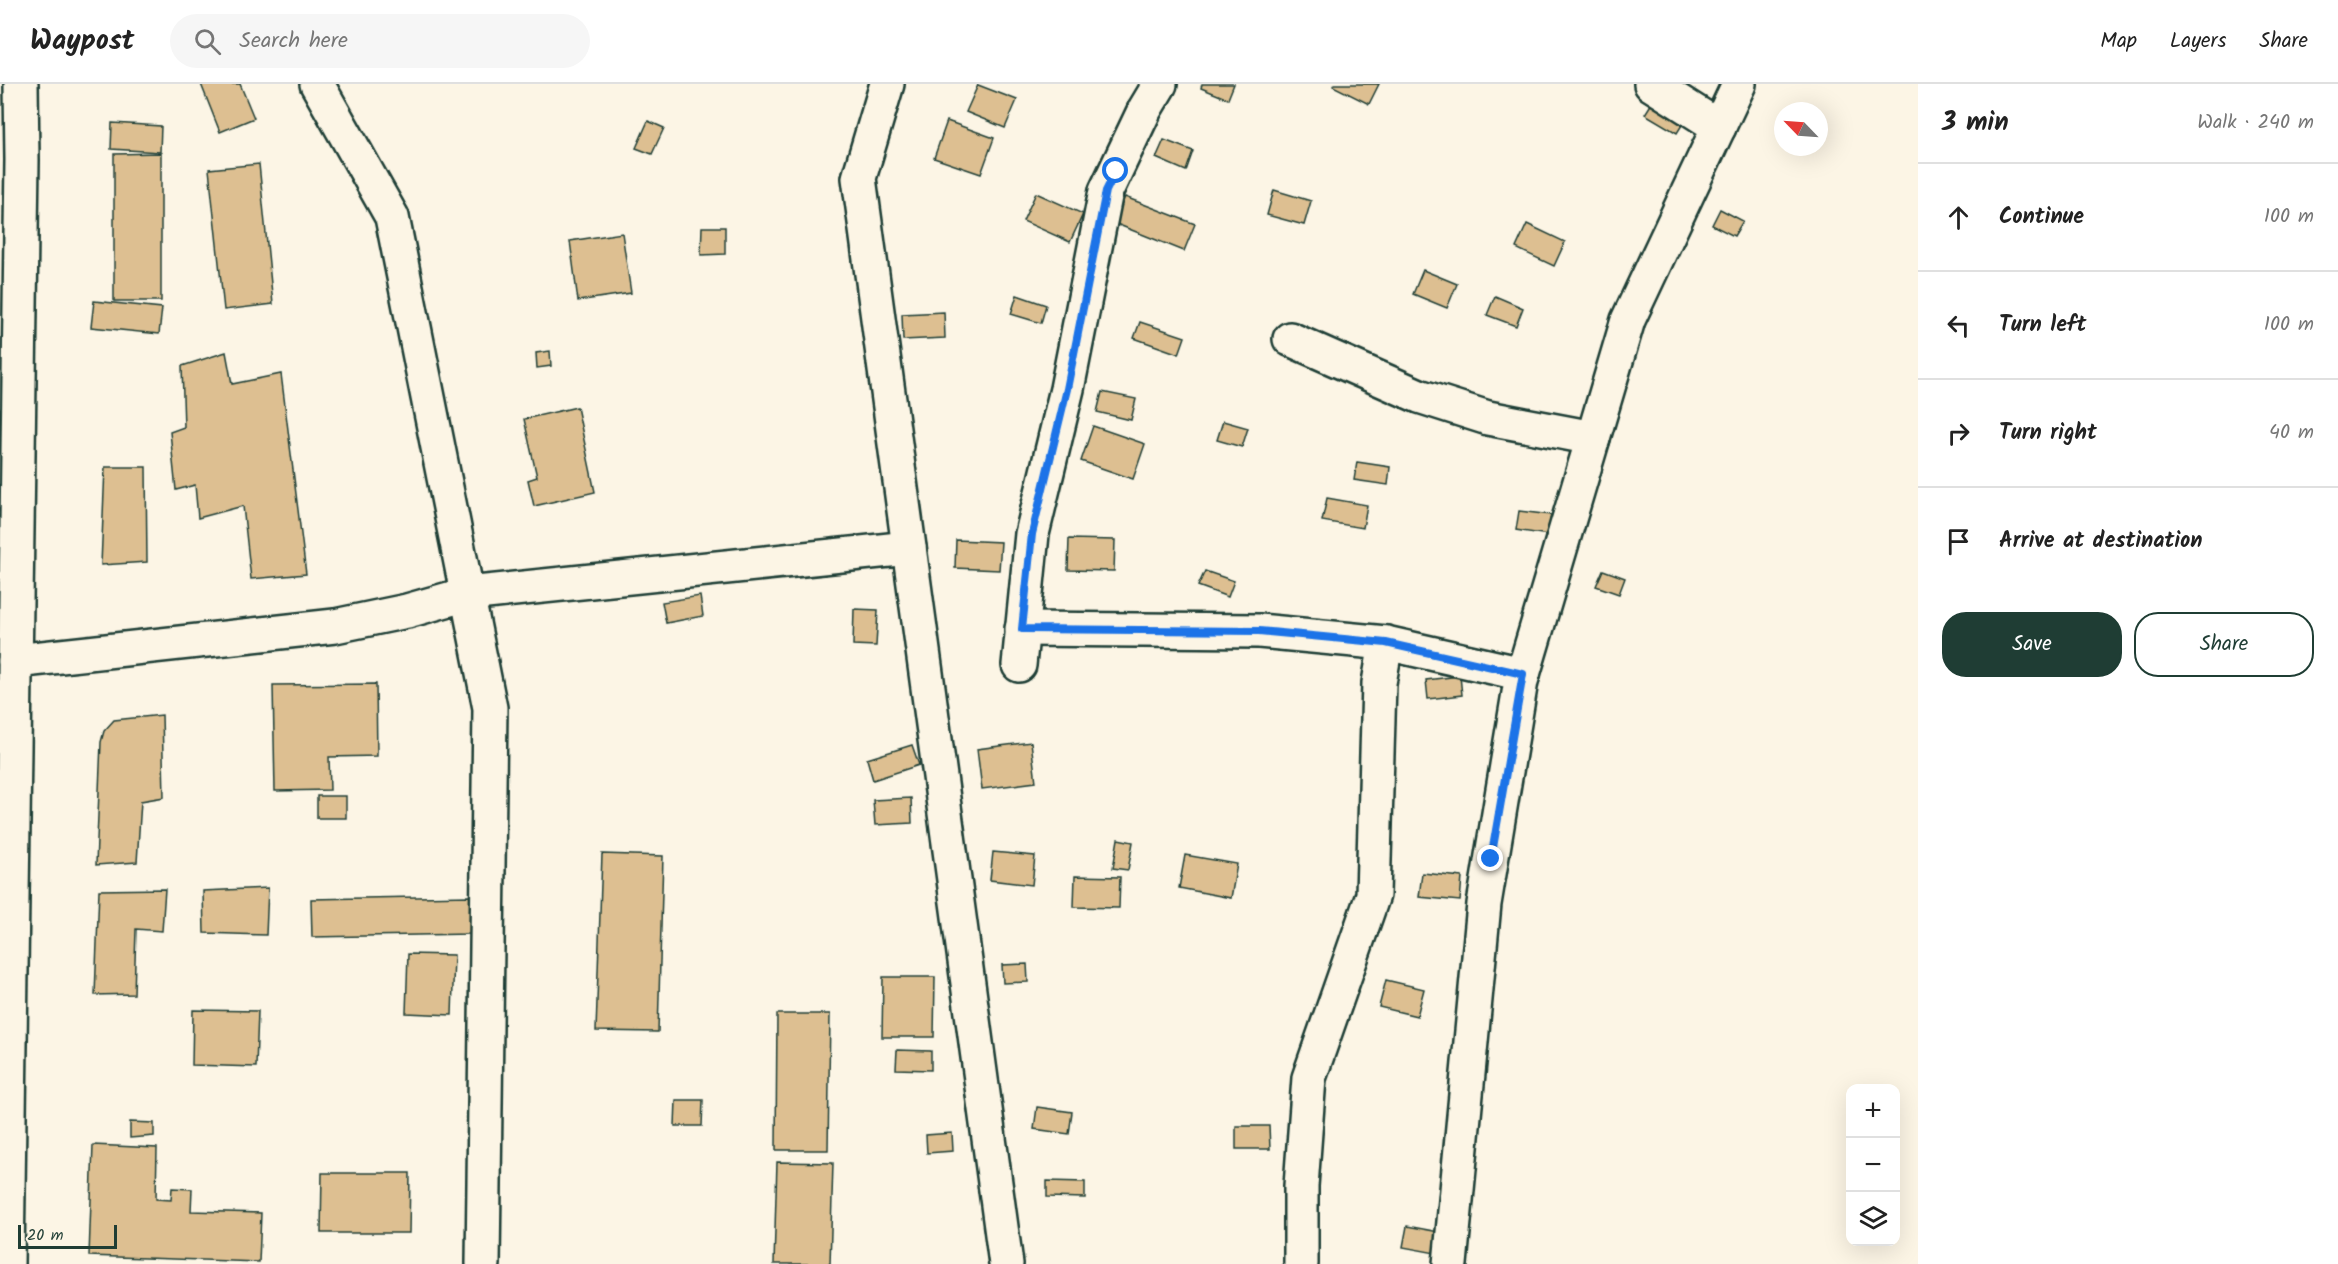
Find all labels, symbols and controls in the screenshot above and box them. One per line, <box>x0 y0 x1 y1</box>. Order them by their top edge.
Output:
search box <box>170 14 590 68</box>
text: Waypost <box>30 19 134 64</box>
text: Search here <box>239 24 348 59</box>
icon: search <box>191 25 224 58</box>
text: Map <box>2100 25 2137 58</box>
text: Layers <box>2170 25 2226 58</box>
text: Share <box>2259 25 2308 58</box>
north arrow <box>1774 102 1828 156</box>
text: 3 min <box>1942 102 2009 144</box>
text: Walk · 240 m <box>2197 107 2314 139</box>
route start <box>1102 157 1128 183</box>
text: Continue <box>1999 200 2084 235</box>
icon: ahead <box>1942 201 1975 234</box>
text: 100 m <box>2264 201 2314 233</box>
text: Turn left <box>1999 308 2086 343</box>
icon: left <box>1942 309 1975 342</box>
text: 100 m <box>2264 309 2314 341</box>
text: Turn right <box>1999 416 2097 451</box>
icon: right <box>1942 417 1975 450</box>
text: 40 m <box>2269 417 2314 449</box>
text: Arrive at destination <box>1999 524 2202 559</box>
icon: arrive <box>1942 525 1975 558</box>
button: Save <box>1942 612 2122 677</box>
button: Share <box>2134 612 2314 677</box>
route end <box>1477 845 1503 871</box>
map controls <box>1846 1084 1900 1246</box>
button: + <box>1846 1084 1900 1138</box>
button: − <box>1846 1138 1900 1192</box>
button: layers <box>1846 1192 1900 1246</box>
scale bar <box>18 1222 117 1250</box>
text: 20 m <box>27 1223 63 1248</box>

